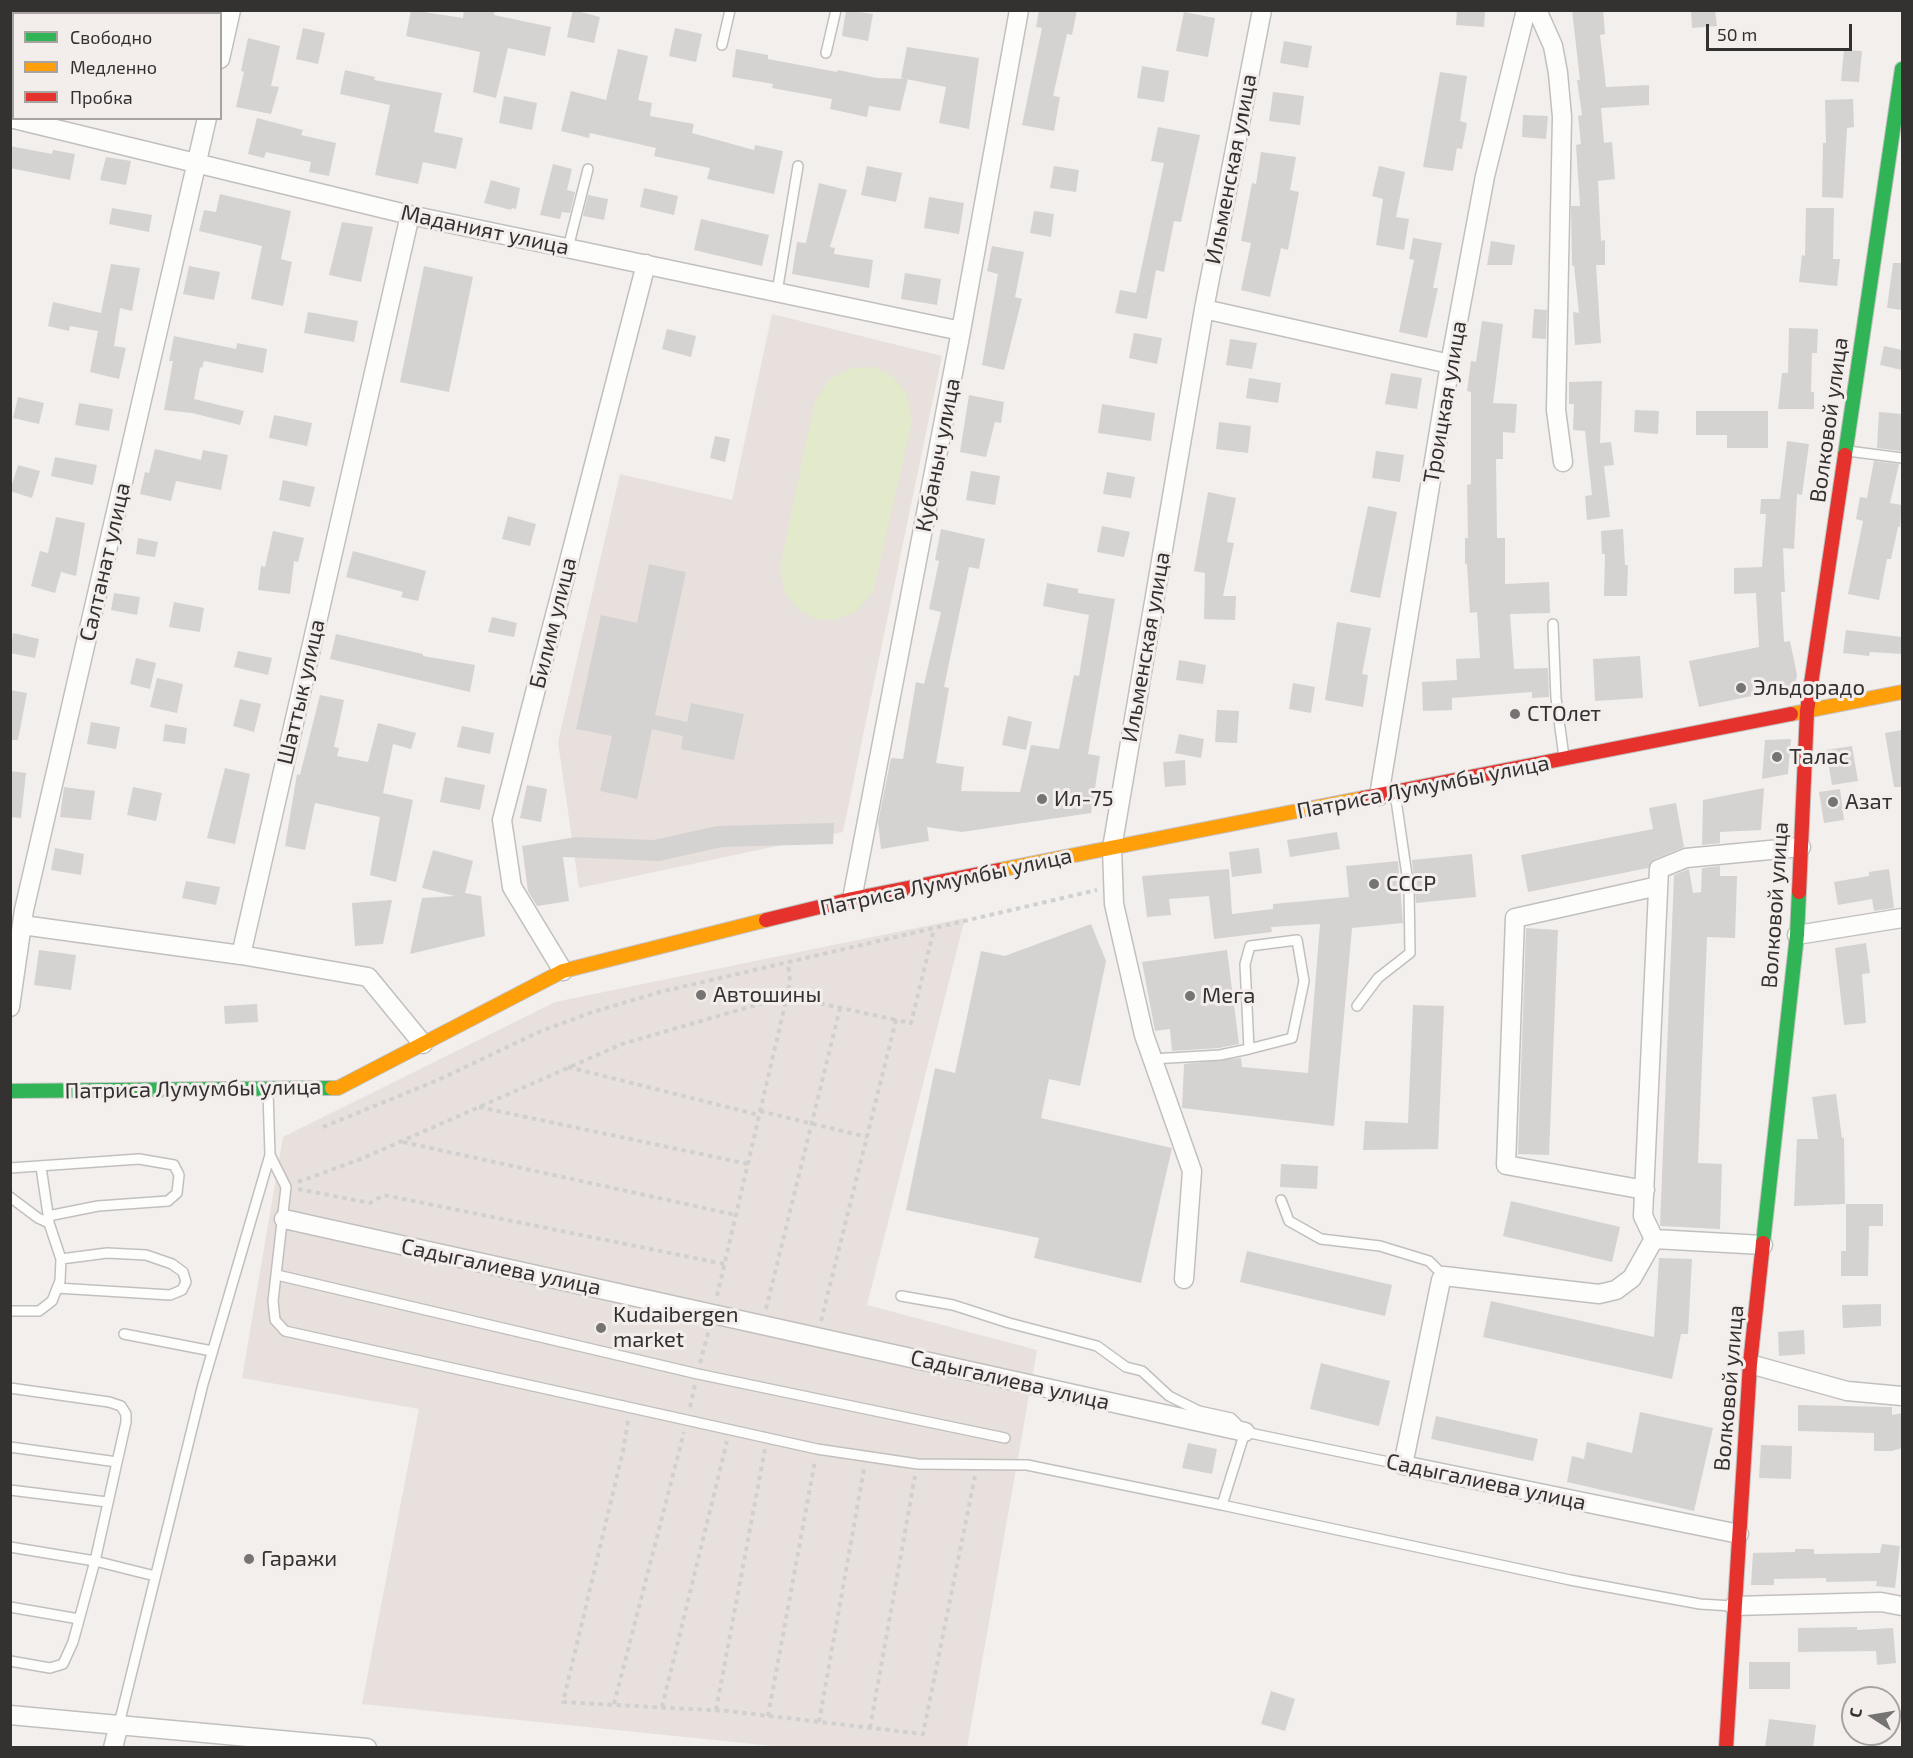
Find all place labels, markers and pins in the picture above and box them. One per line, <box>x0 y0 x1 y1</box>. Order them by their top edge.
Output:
place label: Эльдорадо <box>1753 675 1865 701</box>
marker: Эльдорадо <box>1734 681 1748 695</box>
place label: СТОлет <box>1527 701 1601 727</box>
marker: СТОлет <box>1508 707 1522 721</box>
place label: Талас <box>1789 744 1849 770</box>
marker: Талас <box>1770 750 1784 764</box>
place label: Ил-75 <box>1054 786 1114 812</box>
place label: Азат <box>1845 789 1893 815</box>
marker: Ил-75 <box>1035 792 1049 806</box>
marker: Азат <box>1826 795 1840 809</box>
place label: СССР <box>1386 871 1436 897</box>
marker: СССР <box>1367 877 1381 891</box>
place label: Автошины <box>713 982 821 1008</box>
place label: Мега <box>1202 983 1255 1009</box>
marker: Автошины <box>694 988 708 1002</box>
marker: Мега <box>1183 989 1197 1003</box>
place label: Kudaibergen market <box>613 1302 738 1354</box>
marker: Kudaibergen market <box>594 1321 608 1335</box>
place label: Гаражи <box>261 1546 337 1572</box>
marker: Гаражи <box>242 1552 256 1566</box>

